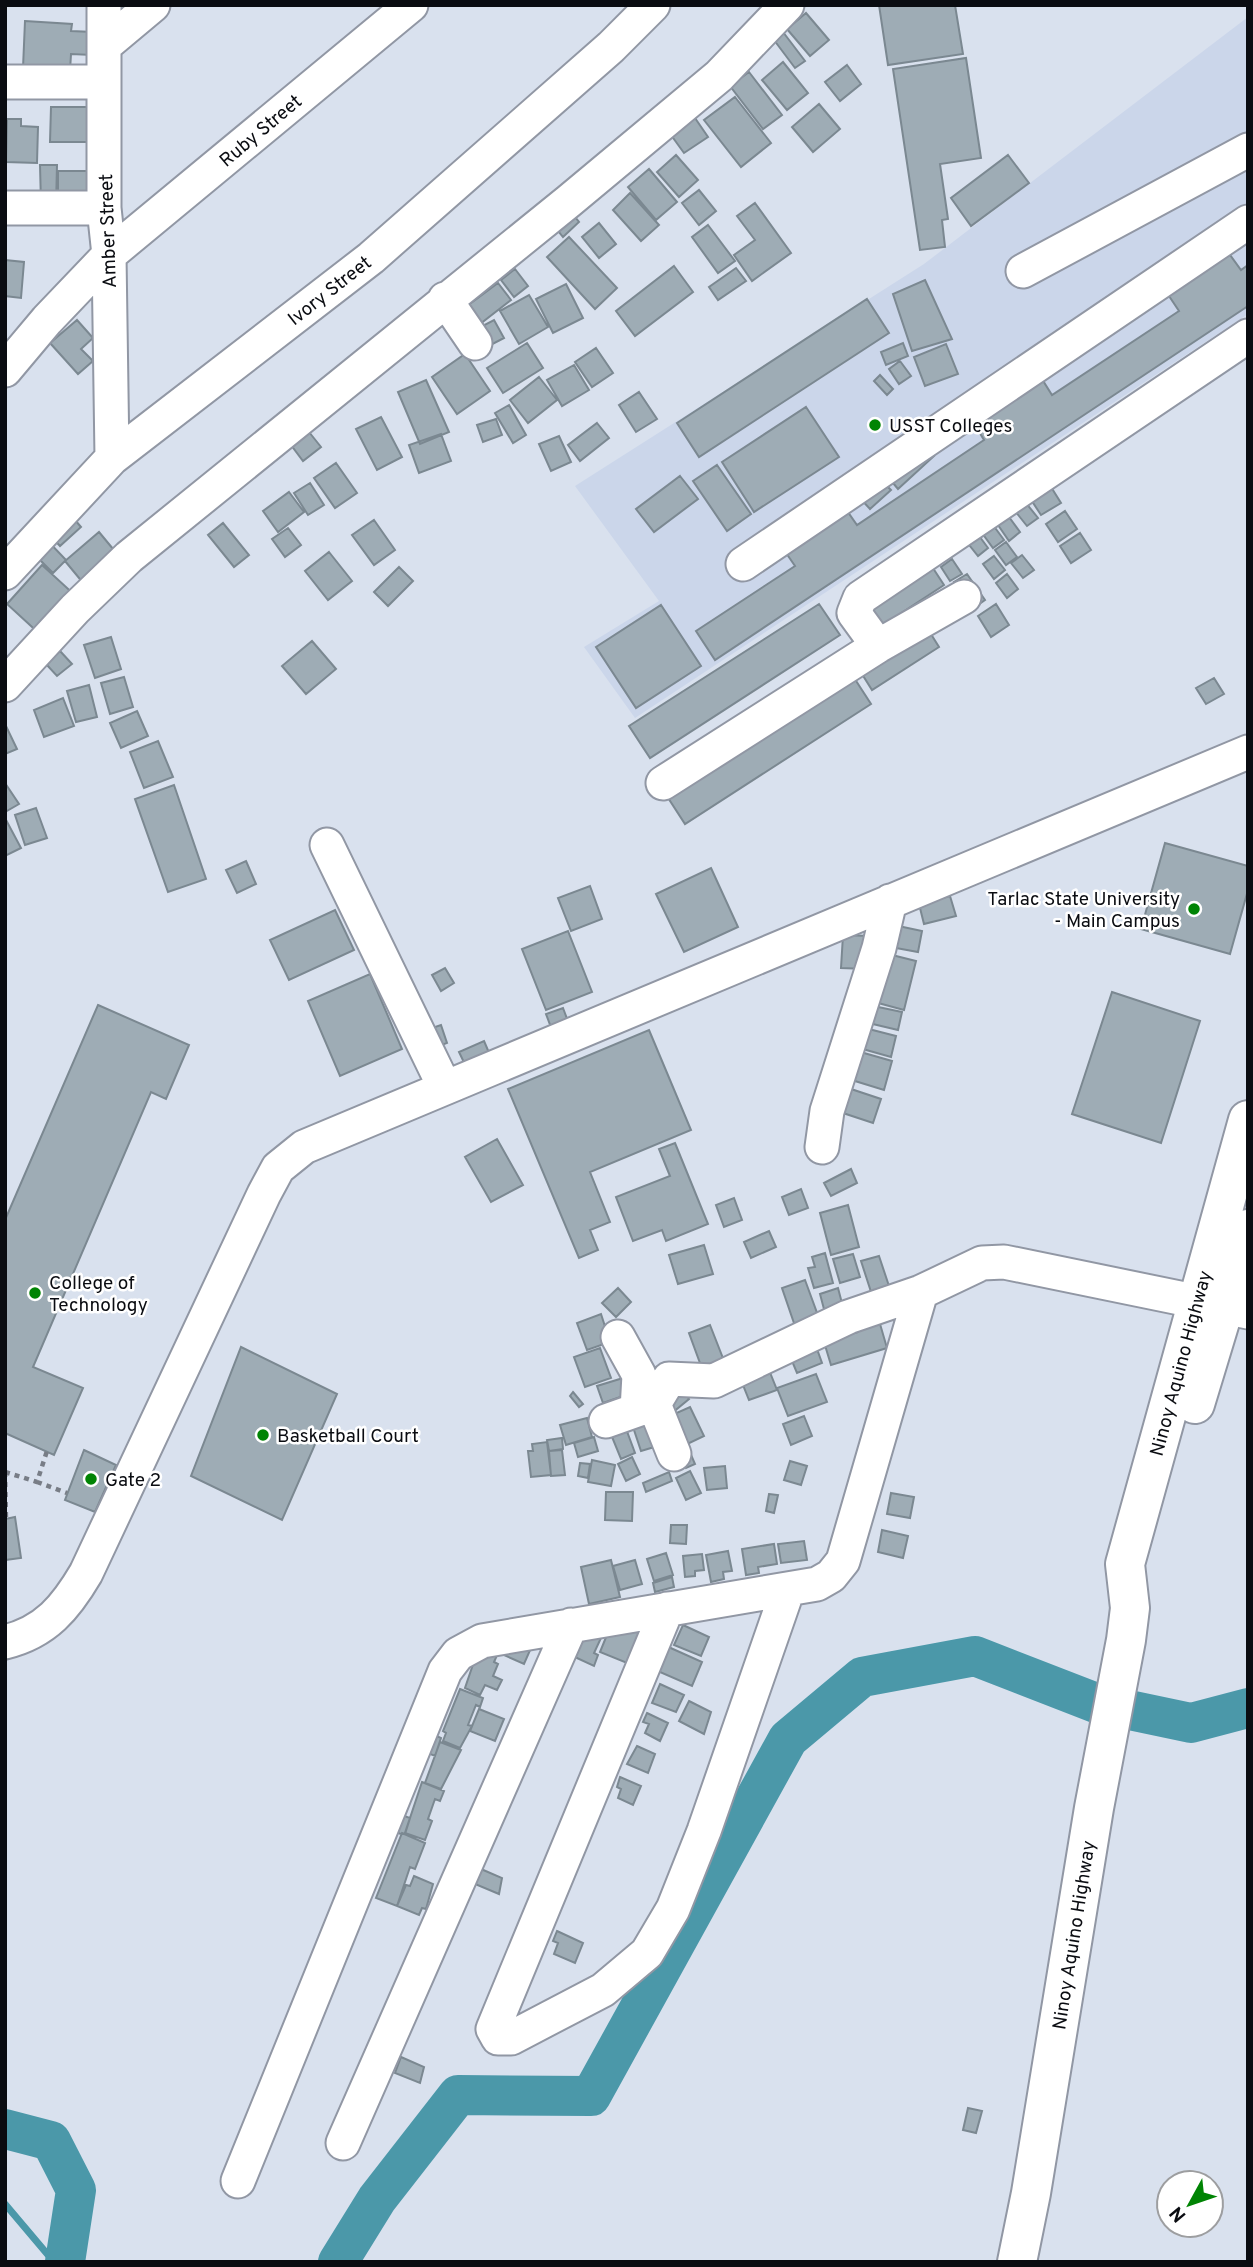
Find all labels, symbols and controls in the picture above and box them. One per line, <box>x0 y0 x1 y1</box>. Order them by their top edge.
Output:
street label: Ruby Street <box>215 90 307 173</box>
street label: Amber Street <box>95 173 123 289</box>
street label: Ivory Street <box>283 251 377 332</box>
place label: USST Colleges <box>889 415 1012 439</box>
marker: USST Colleges <box>867 417 883 433</box>
place label: Tarlac State University - Main Campus <box>987 888 1180 934</box>
marker: Tarlac State University - Main Campus <box>1186 901 1202 917</box>
street label: Ninoy Aquino Highway <box>1146 1268 1218 1459</box>
place label: College of Technology <box>49 1272 148 1318</box>
marker: College of Technology <box>27 1285 43 1301</box>
place label: Basketball Court <box>277 1425 419 1449</box>
marker: Basketball Court <box>255 1427 271 1443</box>
place label: Gate 2 <box>105 1469 161 1493</box>
marker: Gate 2 <box>83 1471 99 1487</box>
street label: Ninoy Aquino Highway <box>1048 1839 1102 2032</box>
north arrow <box>1155 2169 1225 2239</box>
text: N <box>1165 2201 1192 2227</box>

